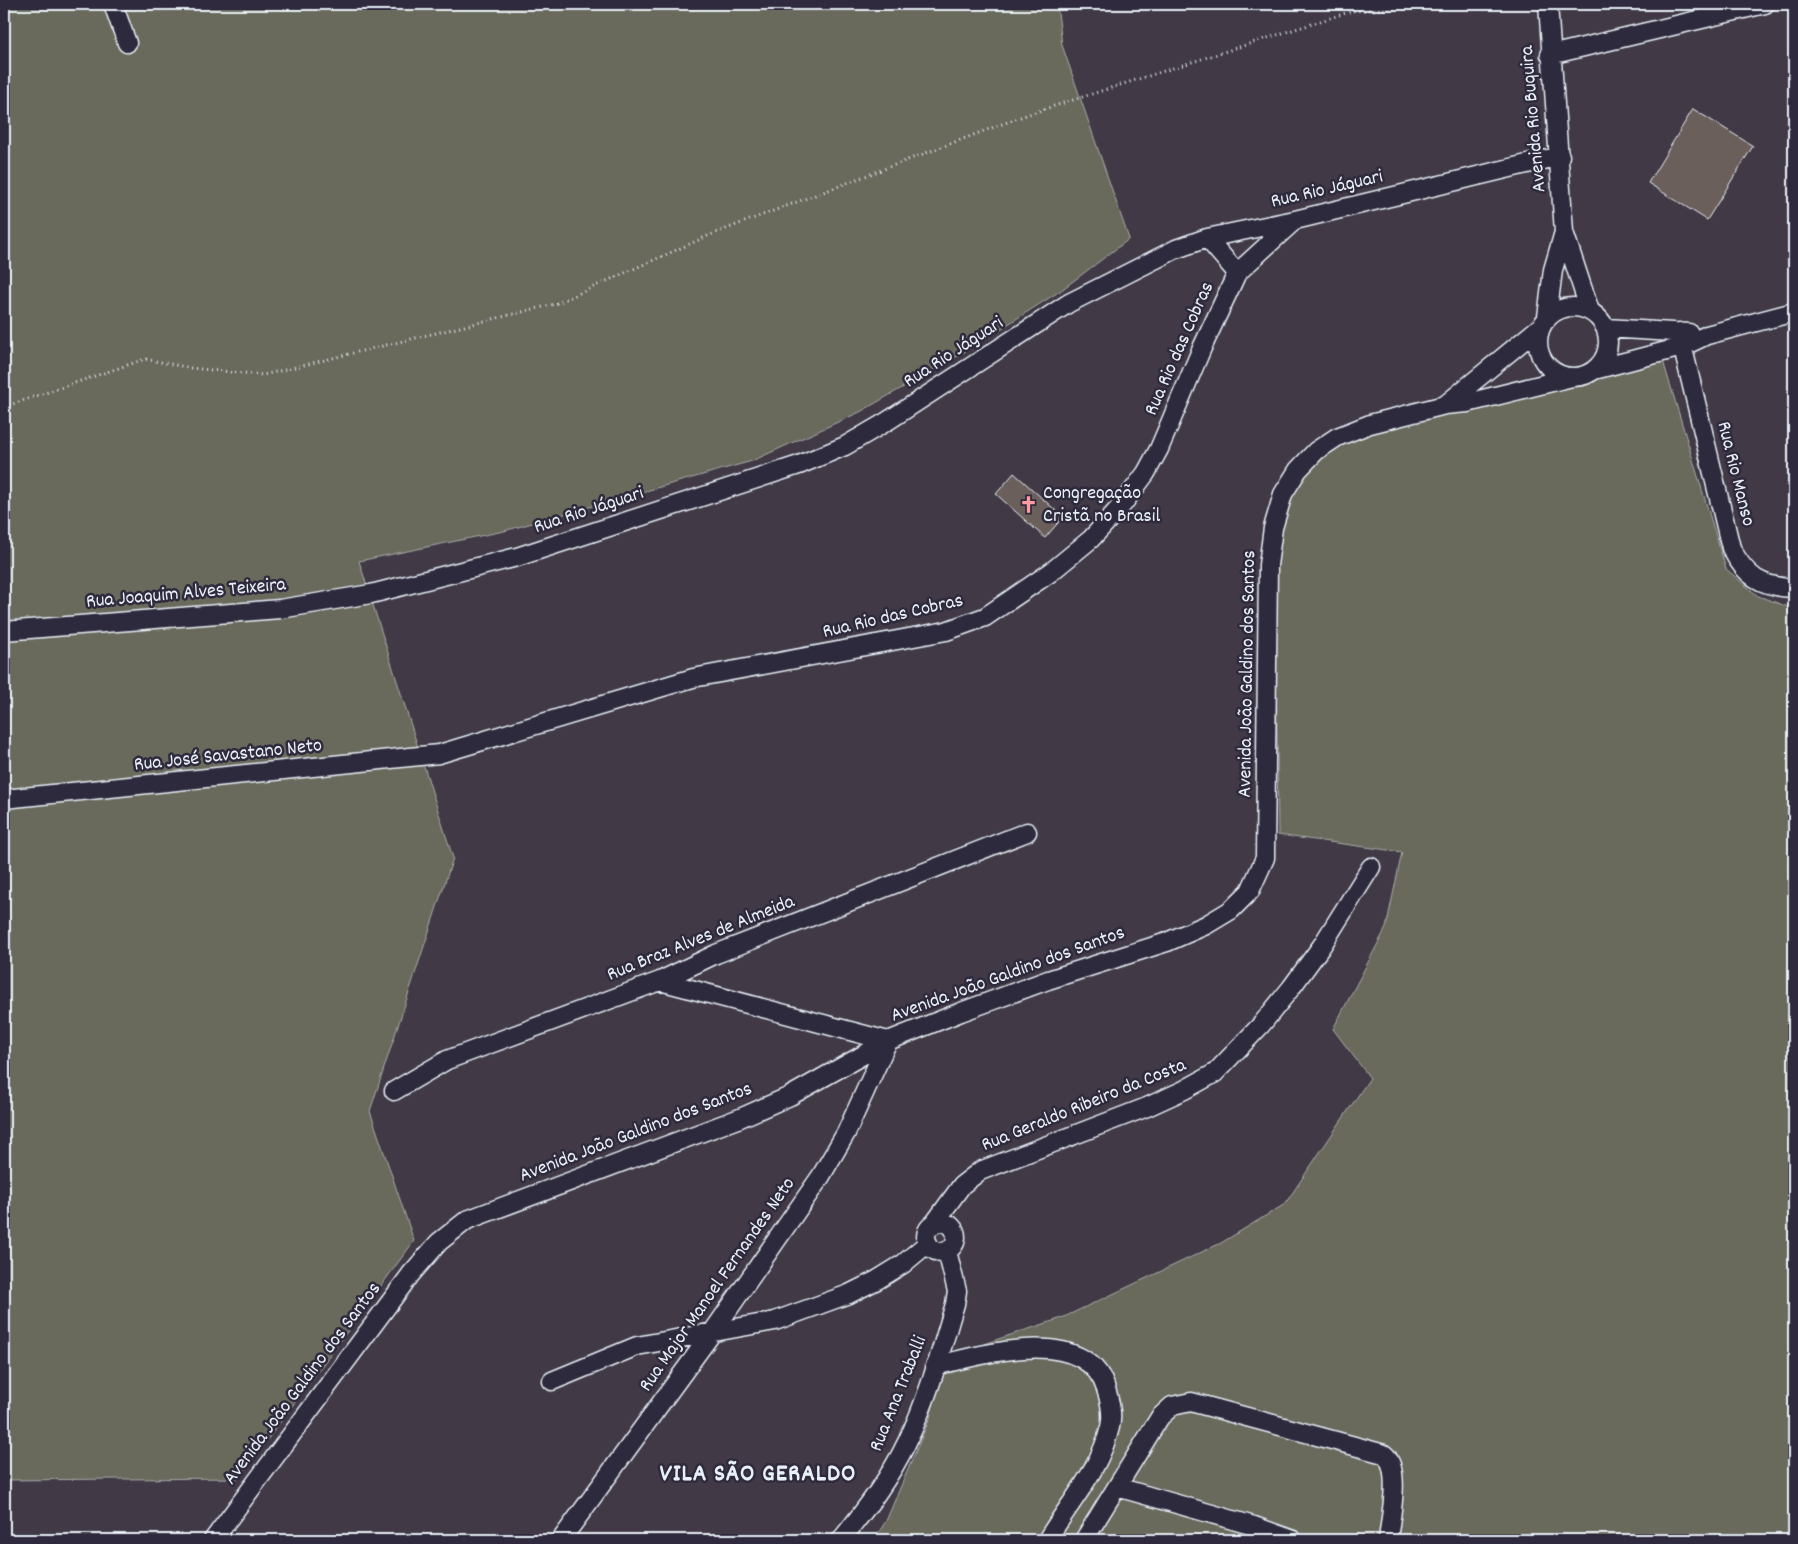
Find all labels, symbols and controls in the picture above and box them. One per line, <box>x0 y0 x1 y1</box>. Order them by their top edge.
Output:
street label: Avenida Rio Buquira <box>1514 44 1554 194</box>
street label: Rua Rio Jáguari <box>1268 163 1386 216</box>
street label: Rua Rio das Cobras <box>1138 278 1222 420</box>
street label: Rua Rio Jáguari <box>898 310 1010 396</box>
street label: Rua Rio Manso <box>1708 419 1762 529</box>
street label: Rua Rio Jáguari <box>530 480 648 542</box>
place label: Congregação Cristã no Brasil <box>1043 480 1160 531</box>
church icon: Congregação Cristã no Brasil <box>1019 495 1039 515</box>
street label: Avenida João Galdino dos Santos <box>1232 550 1264 798</box>
street label: Rua Joaquim Alves Teixeira <box>85 571 288 617</box>
street label: Rua Rio das Cobras <box>820 587 966 647</box>
street label: Rua José Savastano Neto <box>133 732 323 780</box>
street label: Rua Braz Alves de Almeida <box>603 888 800 989</box>
street label: Avenida João Galdino dos Santos <box>887 920 1129 1030</box>
street label: Rua Geraldo Ribeiro da Costa <box>978 1052 1191 1160</box>
street label: Avenida João Galdino dos Santos <box>516 1076 756 1190</box>
street label: Rua Major Manoel Fernandes Neto <box>633 1172 803 1398</box>
street label: Avenida João Galdino dos Santos <box>217 1277 389 1491</box>
street label: Rua Ana Traballi <box>863 1332 935 1456</box>
district label: VILA SÃO GERALDO <box>660 1457 856 1493</box>

